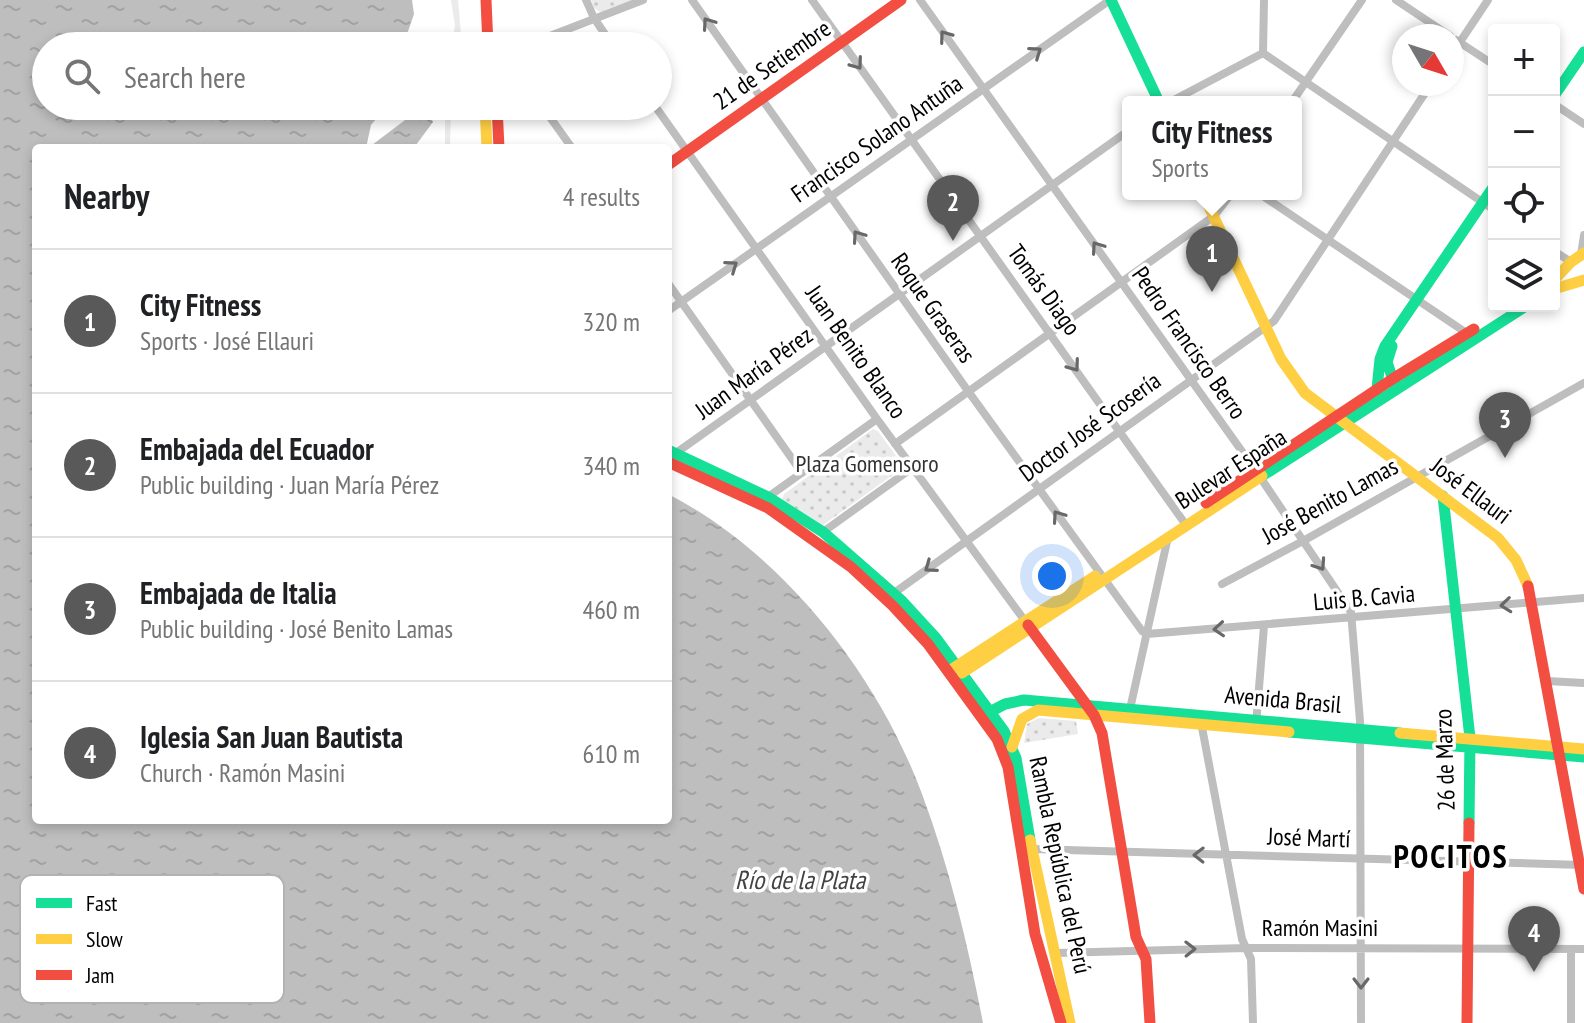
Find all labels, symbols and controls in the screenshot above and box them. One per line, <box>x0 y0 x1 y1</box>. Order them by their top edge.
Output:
street label: 21 de Setiembre <box>707 13 837 116</box>
one-way arrow <box>703 18 718 32</box>
north arrow <box>1392 24 1464 96</box>
map controls <box>1488 24 1560 312</box>
button: + <box>1488 24 1560 96</box>
one-way arrow <box>941 30 955 45</box>
search box <box>32 32 672 120</box>
one-way arrow <box>1028 47 1042 62</box>
icon: search <box>60 54 104 98</box>
one-way arrow <box>847 55 862 69</box>
text: Search here <box>124 57 246 96</box>
street label: Francisco Solano Antuña <box>785 68 968 209</box>
popup <box>1122 96 1302 200</box>
button: − <box>1488 96 1560 168</box>
text: City Fitness <box>1151 112 1273 151</box>
text: Sports <box>1151 151 1209 184</box>
button: locate <box>1488 168 1560 240</box>
text: Nearby <box>64 174 149 218</box>
pin: 2 <box>927 175 979 241</box>
text: 4 results <box>563 180 640 213</box>
pin: 1 <box>1186 226 1238 292</box>
one-way arrow <box>853 230 868 245</box>
street label: Tomás Diago <box>1001 238 1088 341</box>
button: layers <box>1488 240 1560 312</box>
one-way arrow <box>1092 242 1107 256</box>
street label: Roque Graseras <box>884 247 983 369</box>
street label: Pedro Francisco Berro <box>1125 260 1254 425</box>
one-way arrow <box>723 261 737 276</box>
street label: Juan Benito Blanco <box>798 278 914 424</box>
text: City Fitness <box>140 285 261 324</box>
text: 1 <box>84 305 96 338</box>
text: 320 m <box>582 305 640 338</box>
street label: Juan María Pérez <box>688 320 819 426</box>
text: Sports · José Ellauri <box>140 324 314 357</box>
one-way arrow <box>1064 358 1078 372</box>
street label: Doctor José Scosería <box>1013 365 1167 488</box>
pin: 3 <box>1479 392 1531 458</box>
street label: Bulevar España <box>1169 421 1292 516</box>
text: Embajada del Ecuador <box>140 429 374 468</box>
park label: Plaza Gomensoro <box>795 448 939 479</box>
text: 2 <box>84 449 96 482</box>
text: 340 m <box>582 449 640 482</box>
street label: José Benito Lamas <box>1255 450 1403 551</box>
street label: José Ellauri <box>1424 450 1518 531</box>
text: Public building · Juan María Pérez <box>140 468 439 501</box>
one-way arrow <box>1053 510 1068 524</box>
your location <box>1032 556 1072 596</box>
one-way arrow <box>1310 556 1325 571</box>
one-way arrow <box>924 557 938 572</box>
text: Embajada de Italia <box>140 573 337 612</box>
street label: Luis B. Cavia <box>1312 578 1416 617</box>
text: 3 <box>84 593 96 626</box>
text: 460 m <box>582 593 640 626</box>
one-way arrow <box>1499 596 1512 613</box>
text: Public building · José Benito Lamas <box>140 612 453 645</box>
one-way arrow <box>1212 620 1225 637</box>
street label: Avenida Brasil <box>1223 679 1343 720</box>
street label: 26 de Marzo <box>1427 708 1462 812</box>
text: Iglesia San Juan Bautista <box>140 717 403 756</box>
text: 4 <box>84 737 96 770</box>
text: 610 m <box>582 737 640 770</box>
street label: Rambla República del Perú <box>1022 753 1099 976</box>
text: Church · Ramón Masini <box>140 756 345 789</box>
street label: José Martí <box>1266 821 1351 854</box>
district label: POCITOS <box>1394 835 1508 877</box>
one-way arrow <box>1192 846 1205 864</box>
water label: Río de la Plata <box>735 863 867 896</box>
legend <box>20 875 284 1003</box>
text: Fast <box>86 889 117 917</box>
pin: 4 <box>1508 906 1560 972</box>
street label: Ramón Masini <box>1262 912 1378 943</box>
text: Slow <box>86 925 123 953</box>
one-way arrow <box>1184 940 1197 958</box>
text: Jam <box>85 961 114 989</box>
one-way arrow <box>1352 977 1370 990</box>

